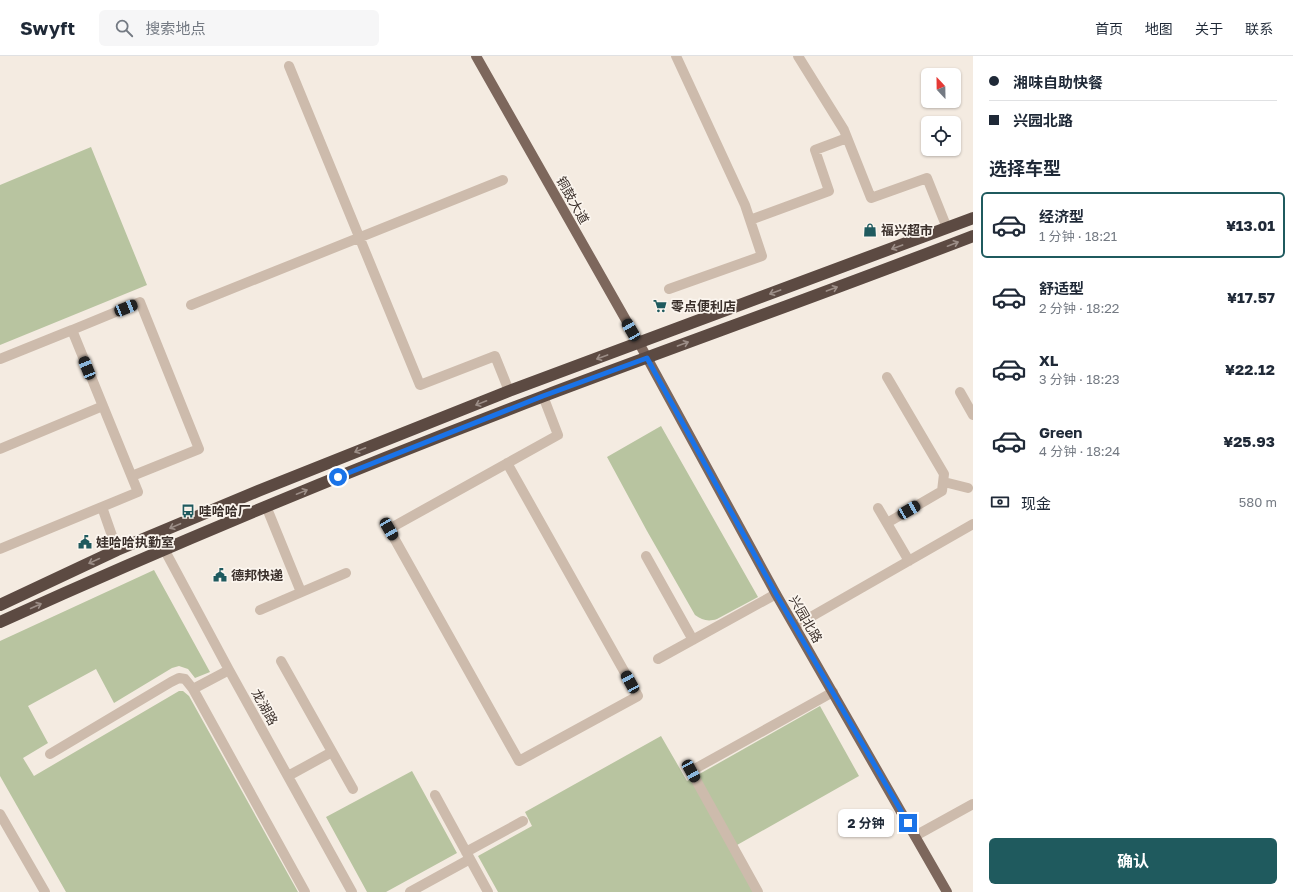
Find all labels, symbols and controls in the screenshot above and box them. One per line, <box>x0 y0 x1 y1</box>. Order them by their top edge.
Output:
search box <box>99 10 379 46</box>
text: Swyft <box>20 16 75 39</box>
icon: search <box>113 17 135 39</box>
text: 搜索地点 <box>145 19 205 37</box>
text: 首页 <box>1095 20 1123 37</box>
text: 地图 <box>1145 20 1173 37</box>
text: 关于 <box>1195 20 1223 37</box>
text: 联系 <box>1245 20 1273 37</box>
north arrow <box>921 68 961 108</box>
map controls <box>921 68 961 156</box>
text: 湘味自助快餐 <box>1013 73 1103 91</box>
text: 兴园北路 <box>1013 111 1073 129</box>
button: locate <box>921 116 961 156</box>
text: 选择车型 <box>989 157 1061 179</box>
street label: 铜鼓大道 <box>553 173 593 227</box>
icon: car <box>991 207 1027 243</box>
text: 经济型 <box>1039 207 1084 225</box>
text: ¥13.01 <box>1226 216 1275 234</box>
shop icon: 福兴超市 <box>862 222 878 238</box>
place label: 福兴超市 <box>881 222 933 238</box>
text: 1 分钟 · 18:21 <box>1039 228 1117 244</box>
one-way arrow <box>947 239 959 247</box>
one-way arrow <box>892 243 904 251</box>
icon: car <box>991 279 1027 315</box>
text: 舒适型 <box>1039 279 1084 297</box>
one-way arrow <box>825 285 838 292</box>
text: ¥17.57 <box>1227 288 1275 306</box>
one-way arrow <box>770 289 782 297</box>
car <box>113 298 139 318</box>
supermarket icon: 零点便利店 <box>652 298 668 314</box>
place label: 零点便利店 <box>671 298 736 314</box>
text: 2 分钟 · 18:22 <box>1039 300 1119 316</box>
car <box>620 317 642 343</box>
one-way arrow <box>677 340 689 348</box>
icon: car <box>991 351 1027 387</box>
text: XL <box>1039 351 1058 369</box>
one-way arrow <box>597 353 609 361</box>
car <box>77 355 97 381</box>
text: ¥22.12 <box>1225 360 1275 378</box>
text: 3 分钟 · 18:23 <box>1039 371 1120 387</box>
one-way arrow <box>475 399 487 407</box>
icon: car <box>991 423 1027 459</box>
text: Green <box>1039 423 1082 441</box>
text: ¥25.93 <box>1223 432 1275 450</box>
text: 4 分钟 · 18:24 <box>1039 443 1120 459</box>
one-way arrow <box>354 447 366 455</box>
route start <box>329 468 347 486</box>
one-way arrow <box>295 487 307 495</box>
icon: cash <box>989 491 1011 513</box>
text: 现金 <box>1021 494 1051 512</box>
text: 580 m <box>1239 494 1277 510</box>
car <box>896 499 922 521</box>
bus stop icon: 哇哈哈厂 <box>180 503 196 519</box>
place label: 哇哈哈厂 <box>199 503 251 519</box>
car <box>378 516 400 542</box>
one-way arrow <box>169 523 181 530</box>
public building icon: 娃哈哈执勤室 <box>77 534 93 550</box>
place label: 娃哈哈执勤室 <box>96 534 174 550</box>
one-way arrow <box>89 558 101 565</box>
public building icon: 德邦快递 <box>212 567 228 583</box>
place label: 德邦快递 <box>231 567 283 583</box>
street label: 兴园北路 <box>786 592 826 646</box>
one-way arrow <box>29 602 41 609</box>
car <box>619 669 641 695</box>
street label: 龙湖路 <box>249 686 281 728</box>
car <box>680 758 702 784</box>
callout: 2 分钟 <box>838 809 894 837</box>
route end <box>899 814 917 832</box>
text: 2 分钟 <box>847 815 885 831</box>
button: 确认 <box>989 838 1277 884</box>

